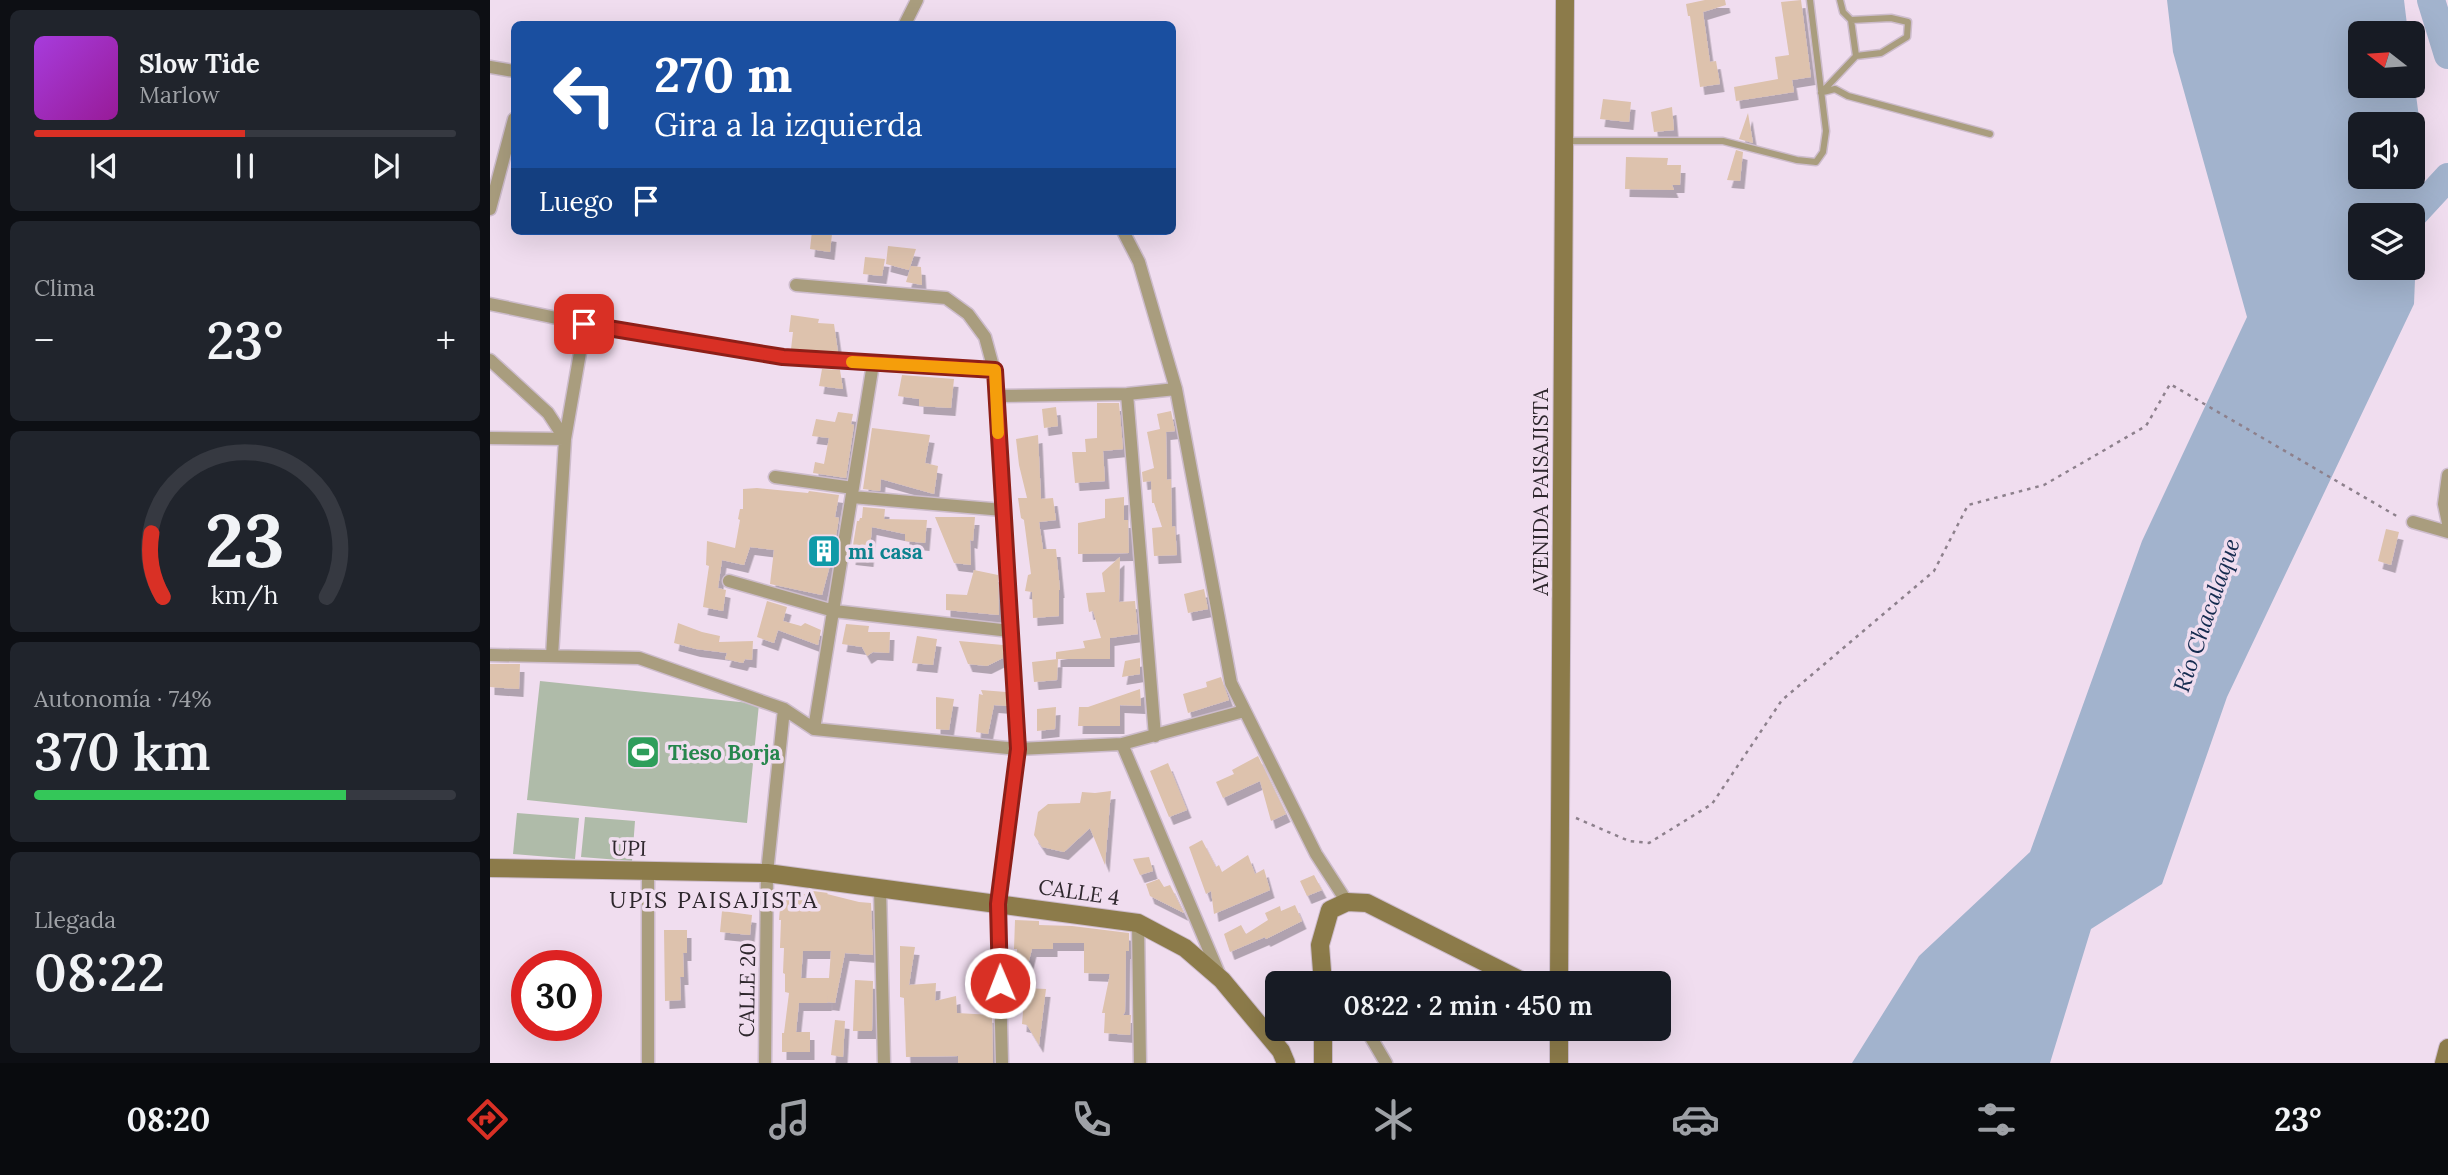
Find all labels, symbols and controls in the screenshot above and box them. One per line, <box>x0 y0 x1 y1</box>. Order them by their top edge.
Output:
north arrow <box>2348 21 2426 98</box>
map controls <box>2348 21 2425 280</box>
text: 270 m <box>654 43 792 105</box>
text: Slow Tide <box>139 47 260 80</box>
icon: left <box>539 49 630 140</box>
text: Marlow <box>139 80 220 109</box>
text: Gira a la izquierda <box>654 104 923 145</box>
button: sound <box>2348 112 2425 189</box>
icon: previous <box>85 147 123 185</box>
icon: pause <box>226 147 264 185</box>
icon: next <box>367 147 405 185</box>
icon: arrive <box>627 182 665 220</box>
text: Luego <box>539 185 613 218</box>
button: layers <box>2348 203 2425 280</box>
text: Clima <box>34 273 95 302</box>
pin <box>554 294 614 354</box>
icon: arrive <box>565 305 603 343</box>
text: 23° <box>207 307 283 373</box>
text: − <box>34 316 54 364</box>
text: + <box>436 316 456 364</box>
street label: AVENIDA PAISAJISTA <box>1527 388 1554 597</box>
text: 23 <box>205 495 285 588</box>
building icon: mi casa <box>805 532 843 570</box>
water label: Río Chacalaque <box>2166 534 2246 696</box>
place label: mi casa <box>848 538 923 565</box>
text: km/h <box>211 579 279 611</box>
text: Autonomía · 74% <box>34 684 211 713</box>
text: 370 km <box>34 718 211 784</box>
sports icon: Tieso Borja <box>624 733 662 771</box>
place label: Tieso Borja <box>668 739 781 766</box>
street label: UPI <box>611 834 647 862</box>
street label: CALLE 4 <box>1037 873 1121 911</box>
district label: UPIS PAISAJISTA <box>609 885 819 914</box>
text: Llegada <box>34 905 116 934</box>
text: 08:22 <box>34 939 165 1005</box>
street label: CALLE 20 <box>733 942 761 1038</box>
position arrow <box>963 946 1037 1020</box>
speed limit sign: 30 <box>511 950 602 1041</box>
text: 08:22 · 2 min · 450 m <box>1343 989 1593 1022</box>
icon: directions <box>463 1095 512 1144</box>
icon: music <box>765 1095 814 1144</box>
icon: phone <box>1067 1095 1116 1144</box>
icon: climate <box>1369 1095 1418 1144</box>
icon: car <box>1671 1095 1720 1144</box>
icon: filters <box>1972 1095 2021 1144</box>
text: 08:20 <box>126 1099 210 1140</box>
text: 23° <box>2274 1099 2321 1140</box>

